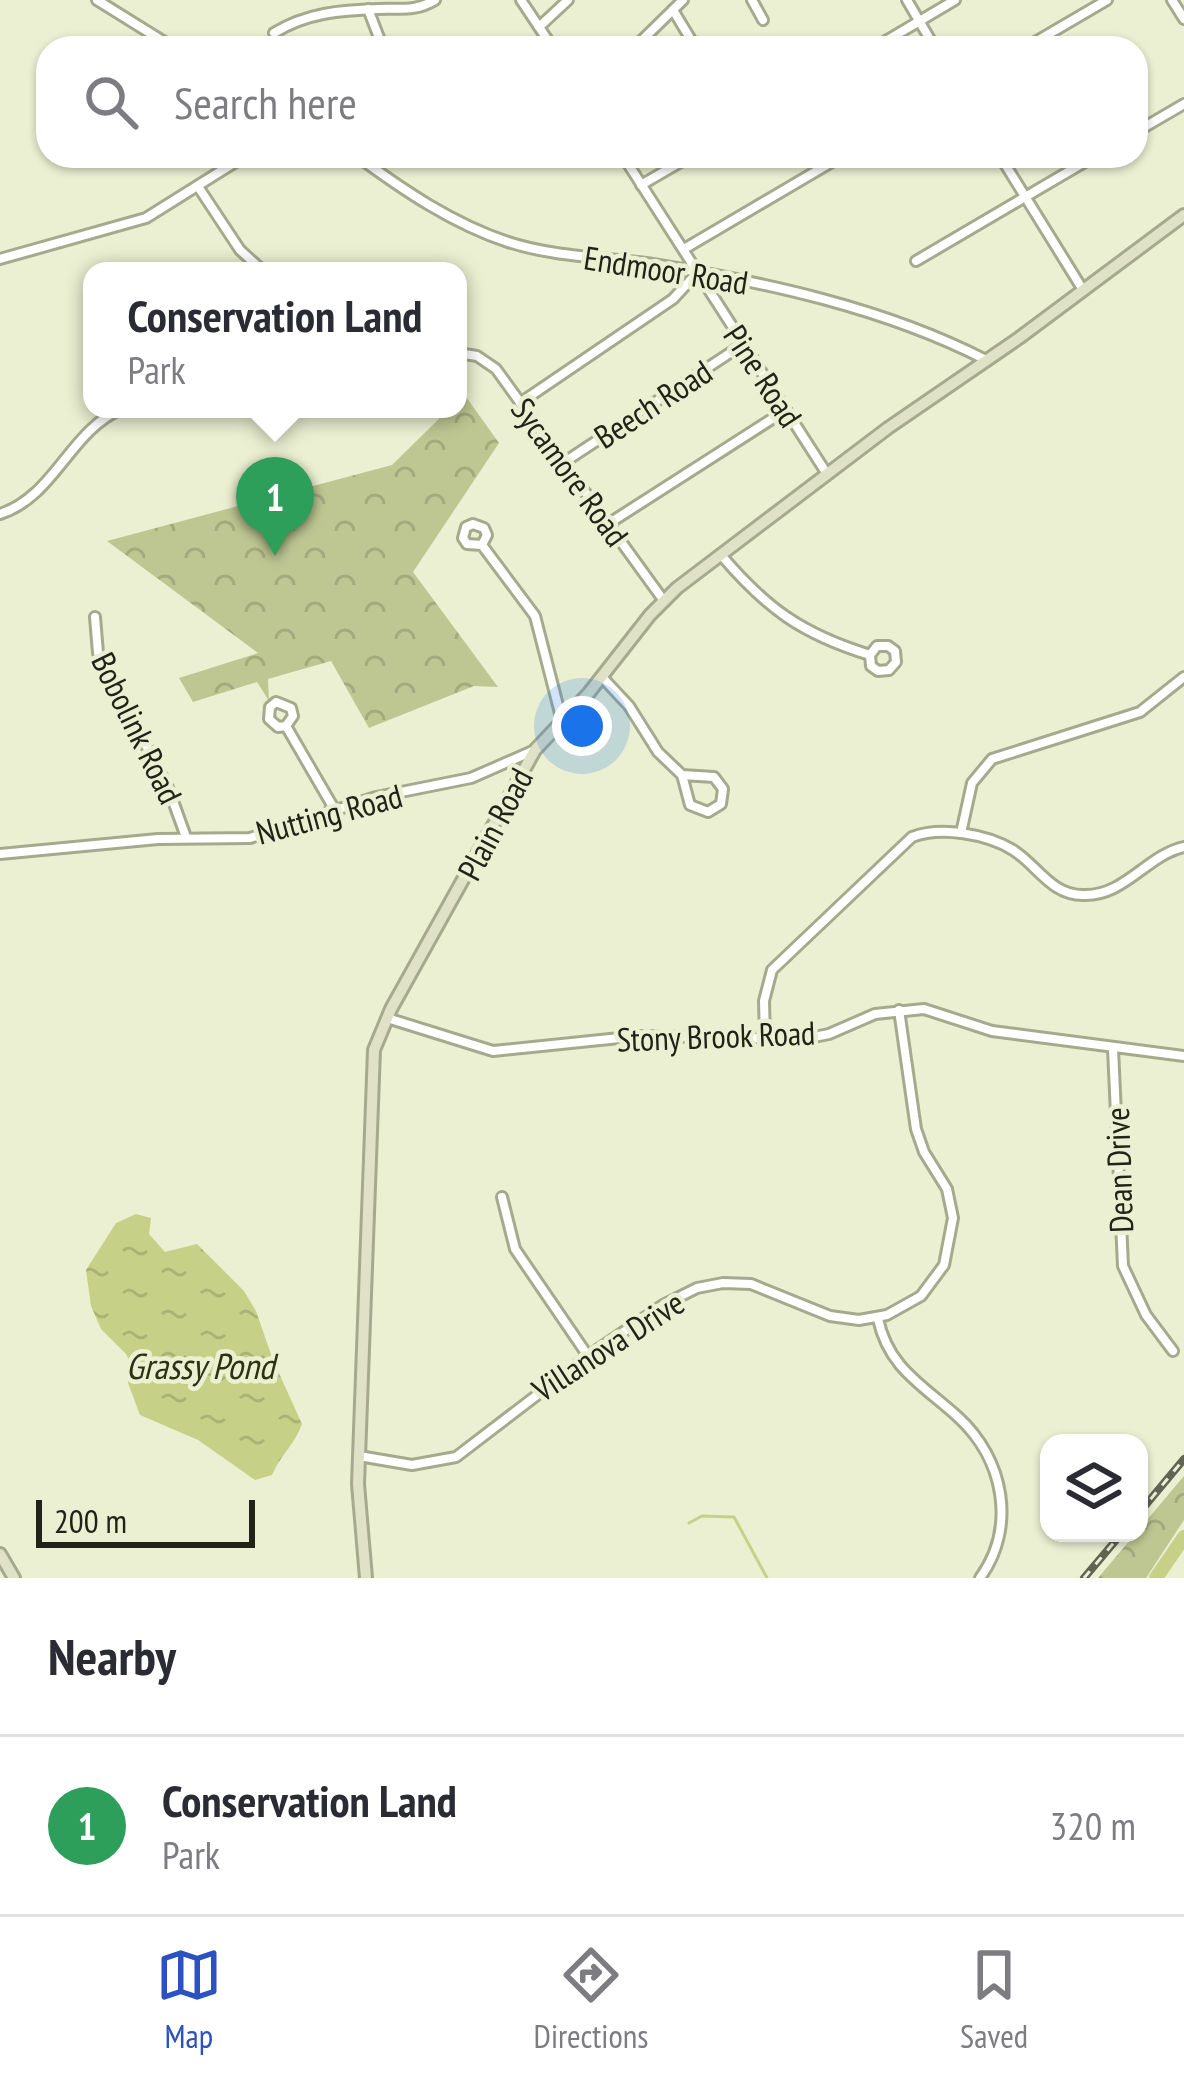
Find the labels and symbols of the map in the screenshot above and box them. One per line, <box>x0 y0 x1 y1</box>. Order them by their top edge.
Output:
street label: Endmoor Road <box>581 235 751 304</box>
street label: Pine Road <box>714 316 812 435</box>
street label: Beech Road <box>586 350 720 458</box>
street label: Sycamore Road <box>502 389 639 554</box>
pin: 1 <box>236 457 314 556</box>
street label: Bobolink Road <box>82 645 193 810</box>
your location <box>552 696 612 756</box>
street label: Plain Road <box>447 760 542 887</box>
street label: Nutting Road <box>251 773 407 854</box>
street label: Stony Brook Road <box>616 1011 816 1060</box>
street label: Dean Drive <box>1095 1107 1142 1234</box>
street label: Villanova Drive <box>523 1281 692 1411</box>
water label: Grassy Pond <box>126 1342 279 1389</box>
scale bar <box>36 1494 255 1547</box>

